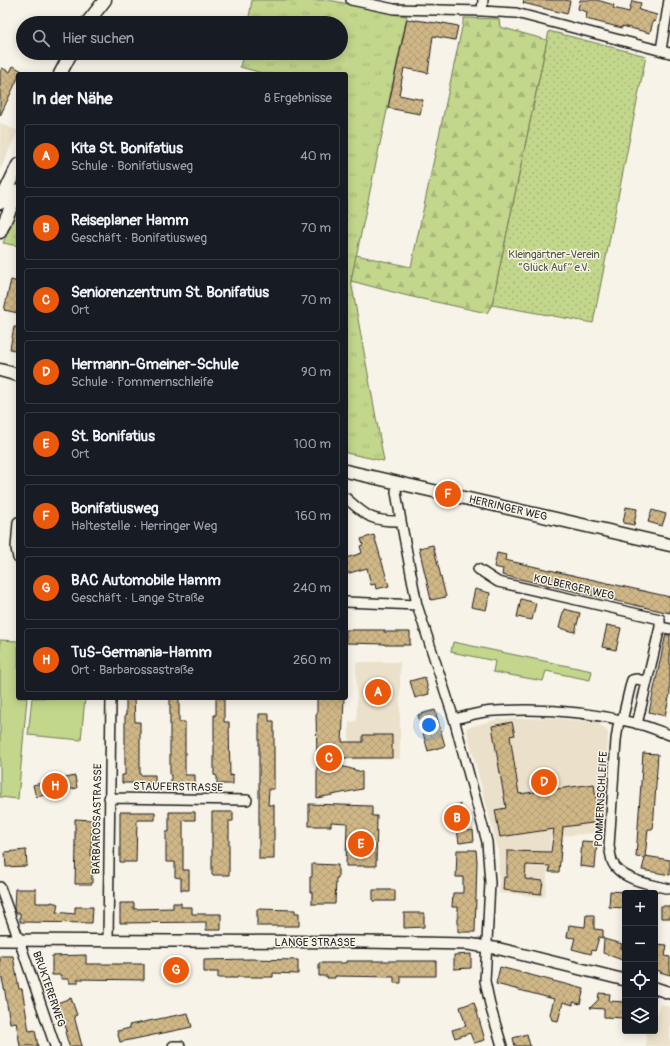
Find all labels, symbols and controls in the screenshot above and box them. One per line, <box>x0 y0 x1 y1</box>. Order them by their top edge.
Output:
search box <box>16 16 348 60</box>
icon: search <box>30 27 52 49</box>
text: Hier suchen <box>62 29 134 48</box>
text: In der Nähe <box>32 88 113 109</box>
text: 8 Ergebnisse <box>264 90 332 106</box>
text: Kita St. Bonifatius <box>71 139 183 158</box>
text: A <box>42 148 50 164</box>
text: 40 m <box>300 148 331 164</box>
text: Schule · Bonifatiusweg <box>71 158 193 174</box>
text: Reiseplaner Hamm <box>71 211 189 230</box>
text: B <box>42 220 50 236</box>
text: 70 m <box>301 220 331 236</box>
text: Geschäft · Bonifatiusweg <box>71 230 207 246</box>
park label: Kleingärtner-Verein “Glück Auf” e.V. <box>508 248 600 274</box>
text: Seniorenzentrum St. Bonifatius <box>71 283 269 302</box>
text: C <box>42 292 50 308</box>
text: 70 m <box>301 292 331 308</box>
text: Ort <box>71 302 89 318</box>
text: Hermann-Gmeiner-Schule <box>71 355 239 374</box>
text: D <box>42 364 50 380</box>
text: 90 m <box>301 364 331 380</box>
text: Schule · Pommernschleife <box>71 374 213 390</box>
text: St. Bonifatius <box>71 427 155 446</box>
text: E <box>43 436 49 452</box>
text: 100 m <box>294 436 331 452</box>
text: Ort <box>71 446 89 462</box>
pin: F <box>435 479 461 509</box>
street label: HERRINGER WEG <box>467 493 549 523</box>
text: Bonifatiusweg <box>71 499 159 518</box>
text: F <box>42 508 50 524</box>
text: 160 m <box>295 508 331 524</box>
text: Haltestelle · Herringer Weg <box>71 518 217 534</box>
text: BAC Automobile Hamm <box>71 571 221 590</box>
street label: KOLBERGER WEG <box>532 571 616 603</box>
text: G <box>42 580 50 596</box>
text: 240 m <box>293 580 331 596</box>
text: Geschäft · Lange Straße <box>71 590 204 606</box>
text: TuS-Germania-Hamm <box>71 643 212 662</box>
text: H <box>42 652 50 668</box>
text: 260 m <box>293 652 331 668</box>
text: Ort · Barbarossastraße <box>71 662 194 678</box>
pin: A <box>365 677 391 707</box>
your location <box>419 715 439 735</box>
pin: C <box>316 743 342 773</box>
street label: POMMERNSCHLEIFE <box>592 750 610 847</box>
street label: BARBAROSSASTRASSE <box>90 763 104 875</box>
pin: D <box>531 767 557 797</box>
pin: H <box>42 771 68 801</box>
street label: STAUFERSTRASSE <box>133 780 223 794</box>
pin: B <box>444 803 470 833</box>
pin: E <box>348 829 374 859</box>
map controls <box>622 890 658 1034</box>
button: + <box>622 890 658 926</box>
button: − <box>622 926 658 962</box>
street label: LANGE STRASSE <box>275 936 356 949</box>
street label: BRUKTERERWEG <box>30 949 68 1029</box>
pin: G <box>163 955 189 985</box>
button: locate <box>622 962 658 998</box>
button: layers <box>622 998 658 1034</box>

